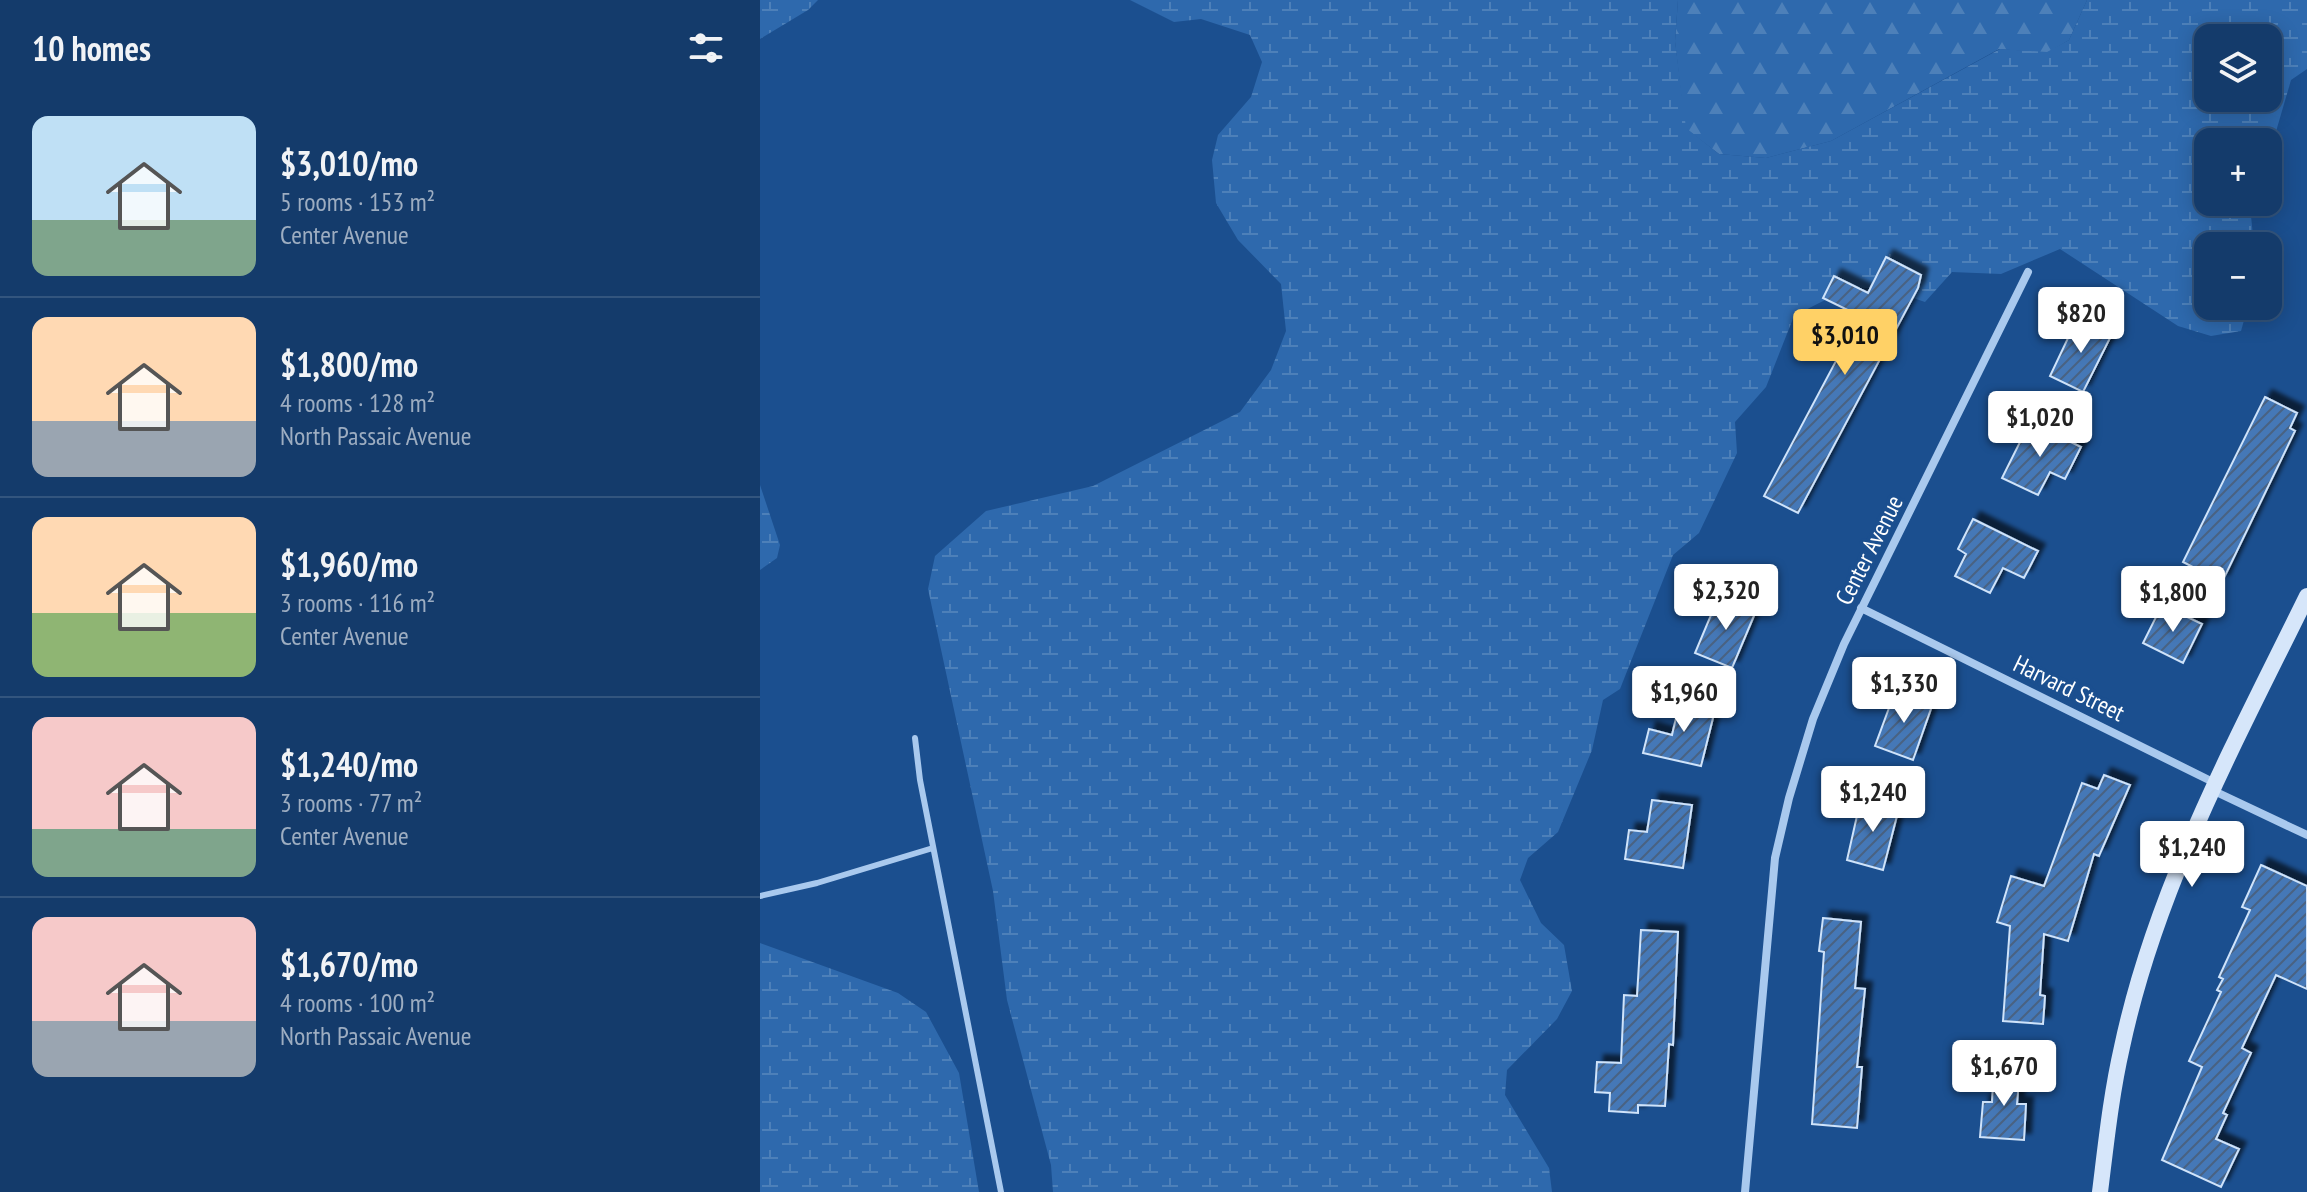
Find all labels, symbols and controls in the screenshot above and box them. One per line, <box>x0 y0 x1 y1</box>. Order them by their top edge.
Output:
map controls <box>2194 24 2282 320</box>
button: layers <box>2194 24 2282 112</box>
text: 10 homes <box>32 26 151 70</box>
icon: filters <box>684 26 728 70</box>
button: + <box>2194 128 2282 216</box>
text: $3,010/mo <box>280 141 418 185</box>
icon: home <box>96 148 192 244</box>
text: 5 rooms · 153 m² <box>280 185 435 218</box>
text: Center Avenue <box>280 218 409 251</box>
button: − <box>2194 232 2282 320</box>
pin: $820 <box>2034 287 2128 355</box>
text: $820 <box>2056 296 2106 329</box>
pin: $3,010 <box>1780 309 1910 377</box>
text: $3,010 <box>1811 318 1879 351</box>
text: $1,800/mo <box>280 342 418 386</box>
icon: home <box>96 349 192 445</box>
text: 4 rooms · 128 m² <box>280 386 435 419</box>
pin: $1,020 <box>1975 391 2105 459</box>
text: $1,020 <box>2006 400 2074 433</box>
text: North Passaic Avenue <box>280 419 471 452</box>
street label: Center Avenue <box>1828 490 1910 610</box>
text: $1,960/mo <box>280 542 418 586</box>
icon: home <box>96 549 192 645</box>
pin: $2,320 <box>1661 564 1791 632</box>
pin: $1,800 <box>2108 566 2238 634</box>
text: $2,320 <box>1692 573 1760 606</box>
text: $1,800 <box>2139 575 2207 608</box>
text: 3 rooms · 116 m² <box>280 586 435 619</box>
text: Center Avenue <box>280 619 409 652</box>
street label: Harvard Street <box>2008 648 2130 728</box>
pin: $1,330 <box>1839 657 1969 725</box>
pin: $1,960 <box>1619 666 1749 734</box>
text: $1,330 <box>1870 666 1938 699</box>
text: $1,960 <box>1650 675 1718 708</box>
text: $1,240/mo <box>280 742 418 786</box>
icon: home <box>96 749 192 845</box>
pin: $1,240 <box>1808 766 1938 834</box>
text: $1,240 <box>1839 775 1907 808</box>
text: 3 rooms · 77 m² <box>280 786 422 819</box>
text: Center Avenue <box>280 819 409 852</box>
pin: $1,240 <box>2127 821 2257 889</box>
text: $1,240 <box>2158 830 2226 863</box>
text: $1,670/mo <box>280 942 418 986</box>
icon: home <box>96 949 192 1045</box>
text: 4 rooms · 100 m² <box>280 986 435 1019</box>
text: North Passaic Avenue <box>280 1019 471 1052</box>
pin: $1,670 <box>1939 1040 2069 1108</box>
text: $1,670 <box>1970 1049 2038 1082</box>

